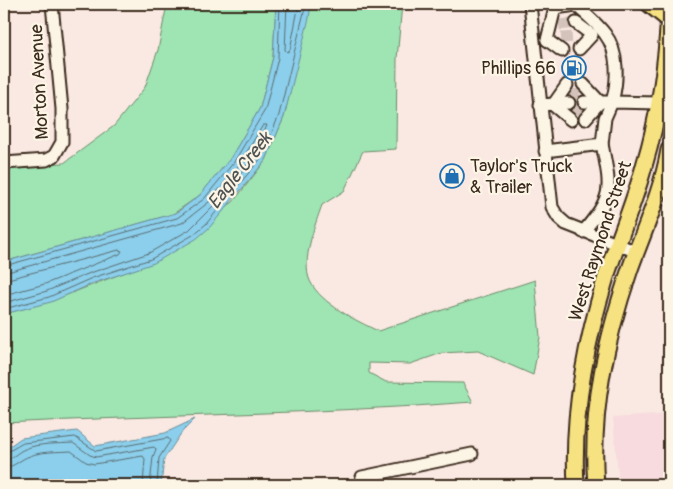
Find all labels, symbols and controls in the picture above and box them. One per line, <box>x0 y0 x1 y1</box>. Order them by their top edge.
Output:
street label: Morton Avenue <box>25 24 54 140</box>
fuel station icon: Phillips 66 <box>561 55 587 81</box>
place label: Phillips 66 <box>481 57 556 80</box>
water label: Eagle Creek <box>202 126 279 214</box>
place label: Taylor's Truck & Trailer <box>470 155 573 199</box>
street label: West Raymond Street <box>564 157 637 324</box>
shop icon: Taylor's Truck & Trailer <box>439 163 465 189</box>

